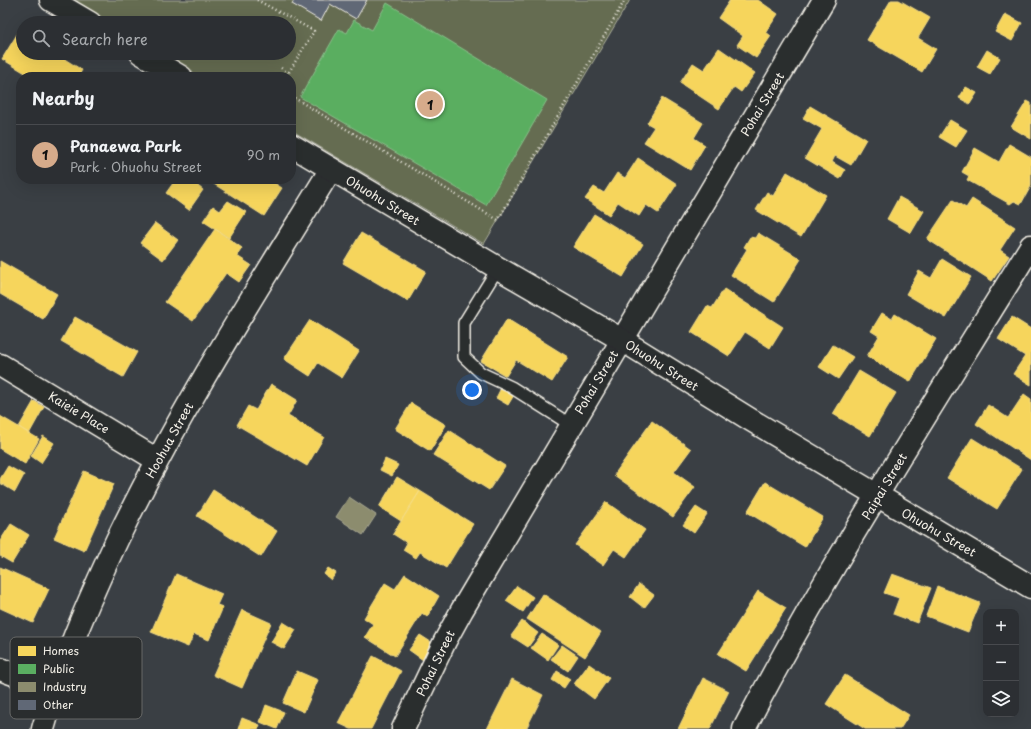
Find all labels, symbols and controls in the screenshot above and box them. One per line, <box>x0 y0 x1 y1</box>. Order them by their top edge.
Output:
search box <box>16 16 296 60</box>
icon: search <box>30 27 52 49</box>
text: Search here <box>62 27 148 50</box>
street label: Pohai Street <box>736 69 788 139</box>
text: Nearby <box>32 85 94 111</box>
pin: 1 <box>417 89 443 119</box>
text: Panaewa Park <box>70 134 182 157</box>
text: 1 <box>42 145 48 164</box>
text: 90 m <box>247 145 280 164</box>
text: Park · Ohuohu Street <box>70 157 202 176</box>
street label: Ohuohu Street <box>343 171 424 229</box>
street label: Ohuohu Street <box>622 335 702 395</box>
street label: Pohai Street <box>570 347 622 417</box>
your location <box>462 380 482 400</box>
street label: Kaieie Place <box>45 387 113 437</box>
street label: Hoohua Street <box>141 399 197 481</box>
street label: Paipai Street <box>857 449 911 523</box>
street label: Ohuohu Street <box>898 503 980 561</box>
map controls <box>983 609 1019 717</box>
button: + <box>983 609 1019 645</box>
street label: Pohai Street <box>411 627 459 699</box>
legend <box>10 637 142 719</box>
text: Homes <box>43 642 79 659</box>
button: − <box>983 645 1019 681</box>
text: Public <box>43 660 74 677</box>
text: Industry <box>43 678 87 695</box>
button: layers <box>983 681 1019 717</box>
text: Other <box>43 696 74 713</box>

